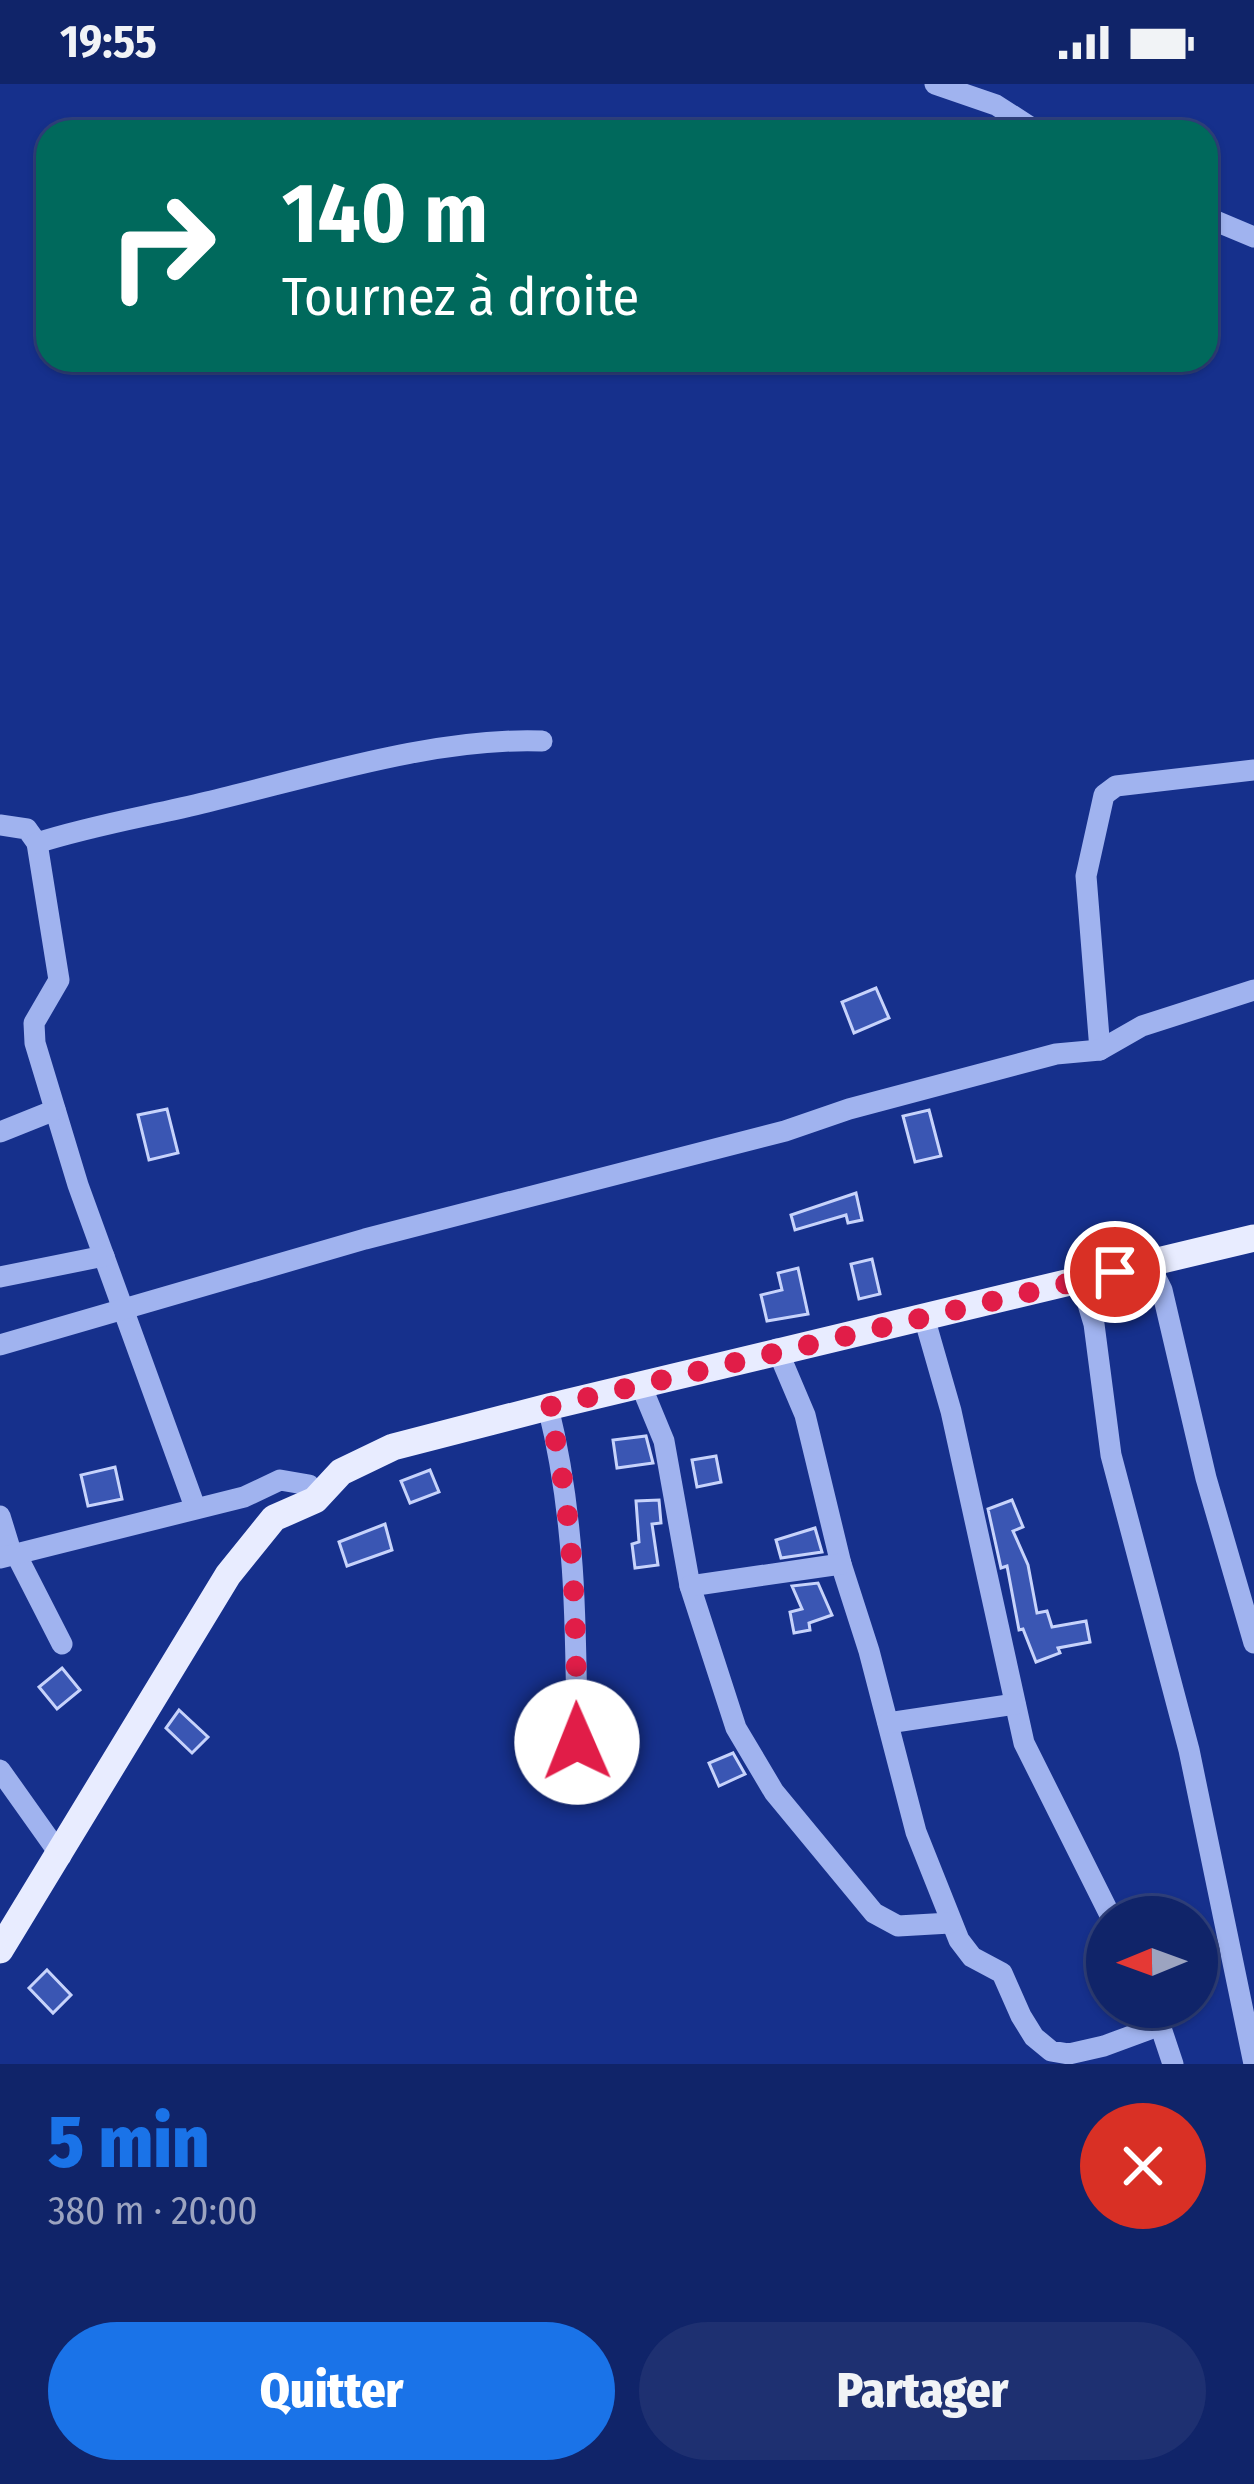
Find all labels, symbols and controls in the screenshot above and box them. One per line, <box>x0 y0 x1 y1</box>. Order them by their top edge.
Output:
text: 19:55 <box>60 15 157 69</box>
text: 140 m <box>282 163 488 264</box>
icon: right <box>84 168 240 324</box>
text: Tournez à droite <box>282 265 639 329</box>
pin <box>1064 1221 1166 1323</box>
icon: arrive <box>1082 1239 1148 1305</box>
position arrow <box>514 1679 640 1805</box>
north arrow <box>1086 1896 1218 2028</box>
map controls <box>1086 1896 1218 2028</box>
text: 5 min <box>48 2100 210 2186</box>
button: close <box>1080 2103 1206 2229</box>
text: 380 m · 20:00 <box>48 2188 258 2234</box>
button: Quitter <box>48 2322 615 2460</box>
button: Partager <box>639 2322 1206 2460</box>

